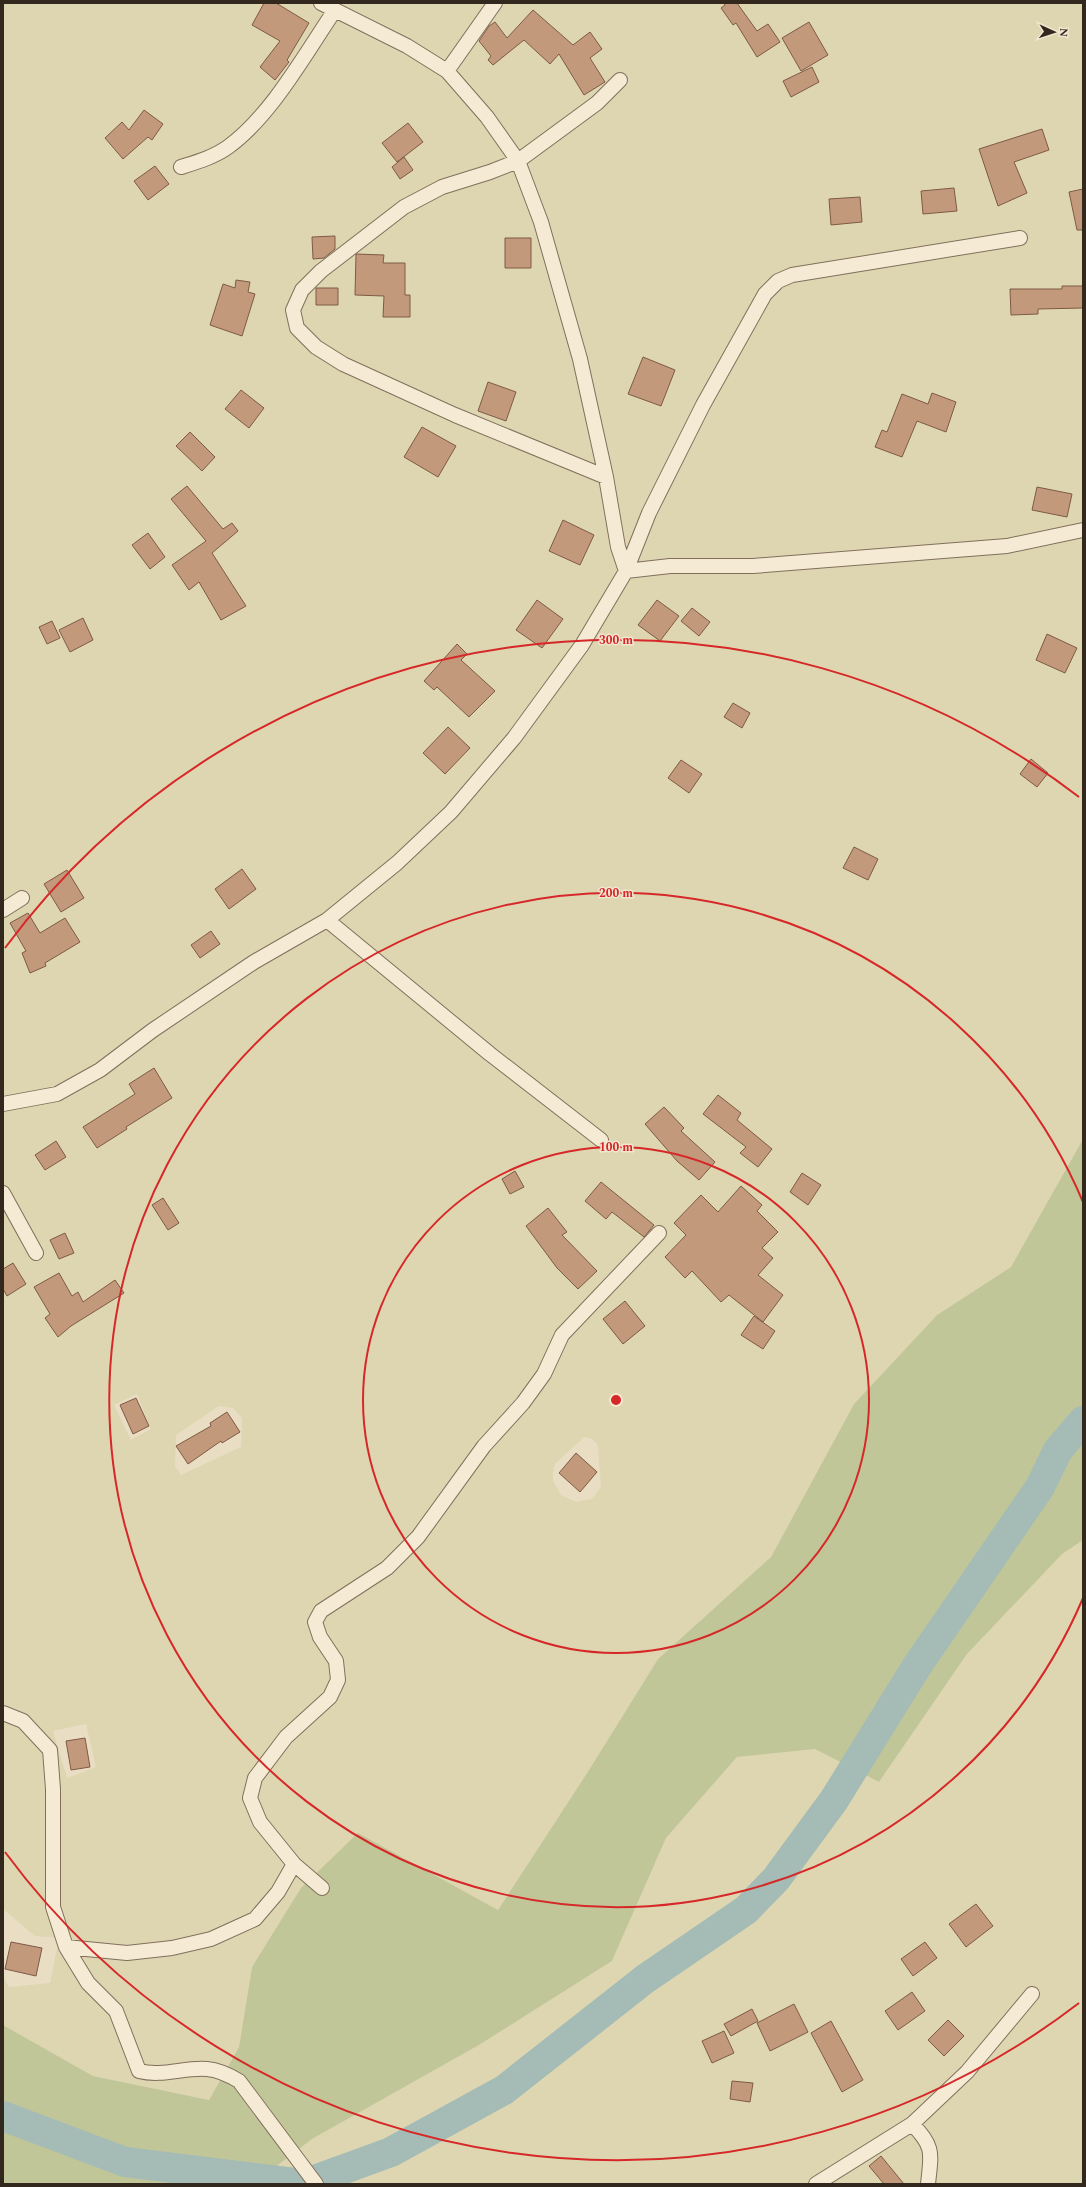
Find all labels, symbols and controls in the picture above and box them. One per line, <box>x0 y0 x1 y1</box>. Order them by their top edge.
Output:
north arrow <box>1034 12 1074 52</box>
text: N <box>1055 28 1072 37</box>
text: 300 m <box>599 631 633 650</box>
text: 200 m <box>599 884 633 903</box>
text: 100 m <box>599 1138 633 1157</box>
centre of rings <box>609 1393 623 1407</box>

